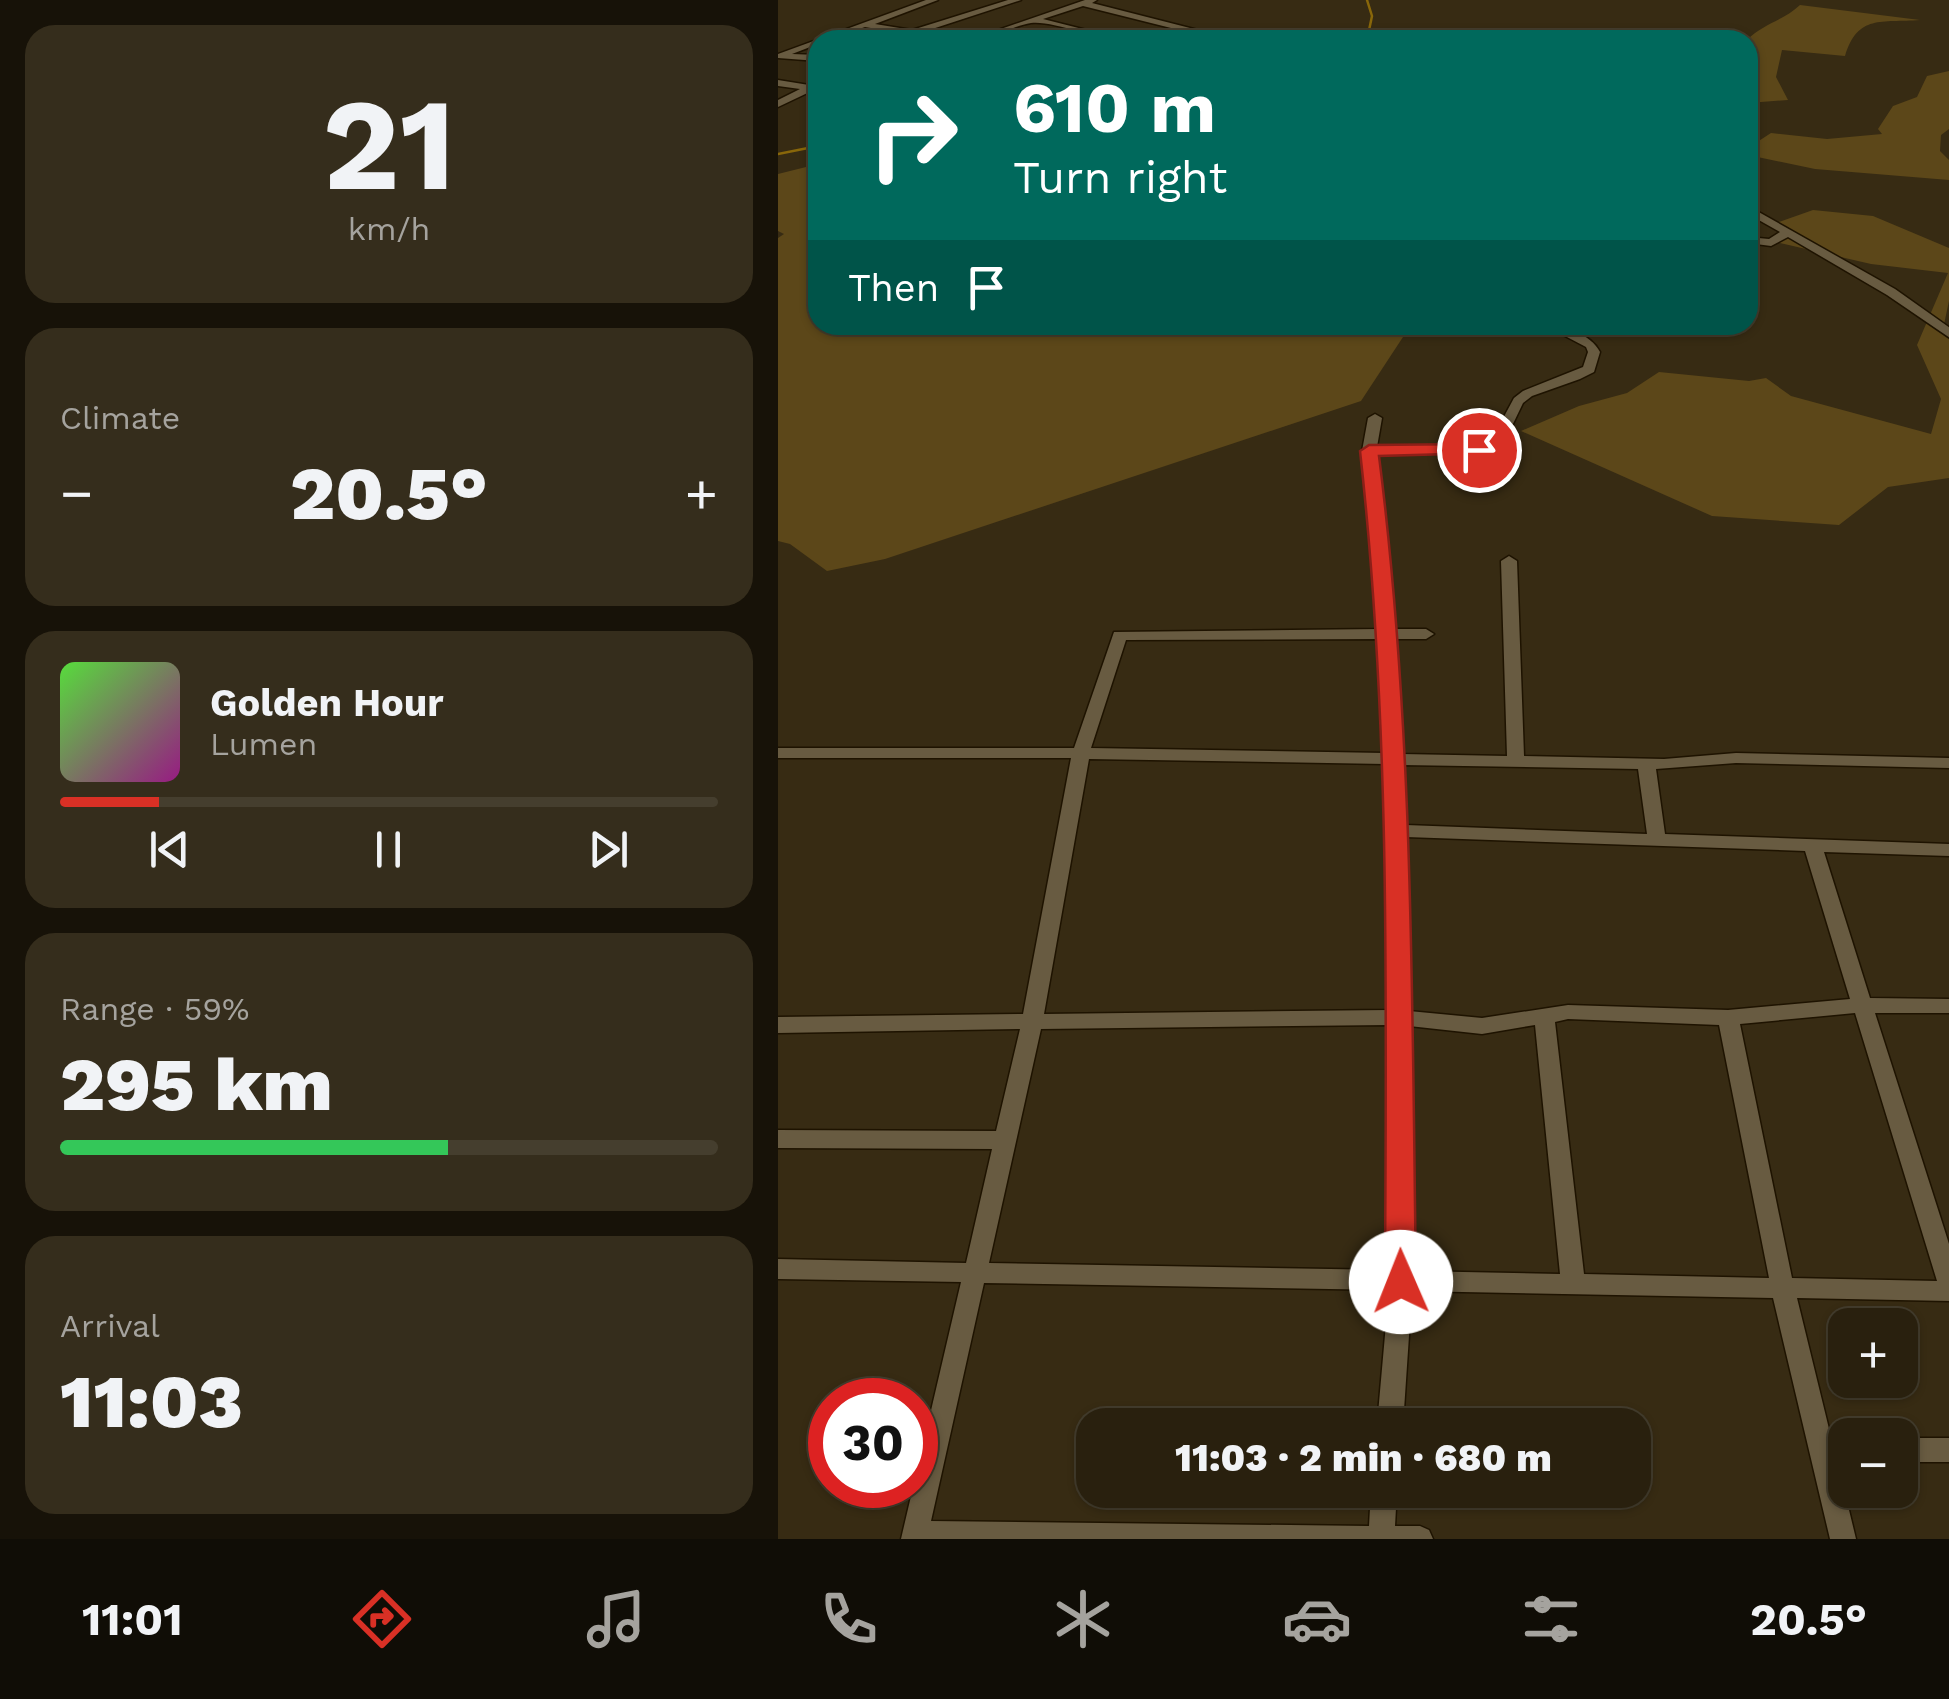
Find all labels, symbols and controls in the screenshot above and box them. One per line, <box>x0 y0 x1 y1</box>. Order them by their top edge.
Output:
text: 610 m <box>1013 67 1216 149</box>
text: 21 <box>322 68 456 221</box>
icon: right <box>848 70 978 200</box>
text: Turn right <box>1013 151 1227 204</box>
text: km/h <box>348 210 430 248</box>
icon: arrive <box>959 260 1014 315</box>
text: Then <box>848 266 939 310</box>
text: Climate <box>60 399 180 437</box>
pin <box>1437 408 1522 493</box>
icon: arrive <box>1452 423 1507 478</box>
text: 20.5° <box>290 449 488 537</box>
text: − <box>60 461 93 525</box>
text: + <box>685 461 718 525</box>
text: Golden Hour <box>210 681 444 725</box>
text: Lumen <box>210 725 317 763</box>
icon: previous <box>142 822 197 877</box>
icon: pause <box>361 822 416 877</box>
icon: next <box>581 822 636 877</box>
text: Range · 59% <box>60 990 250 1028</box>
text: 295 km <box>60 1040 333 1128</box>
position arrow <box>1349 1230 1453 1334</box>
text: Arrival <box>60 1307 160 1345</box>
map controls <box>1828 1308 1918 1508</box>
button: + <box>1828 1308 1918 1398</box>
text: 11:03 <box>60 1357 243 1445</box>
speed limit sign: 30 <box>808 1378 938 1508</box>
button: − <box>1828 1418 1918 1508</box>
text: 11:03 · 2 min · 680 m <box>1175 1436 1552 1480</box>
icon: directions <box>347 1584 417 1654</box>
icon: music <box>581 1584 651 1654</box>
icon: phone <box>814 1584 884 1654</box>
icon: climate <box>1048 1584 1118 1654</box>
icon: car <box>1282 1584 1352 1654</box>
icon: filters <box>1516 1584 1586 1654</box>
text: 11:01 <box>82 1593 183 1646</box>
text: 20.5° <box>1750 1593 1867 1646</box>

